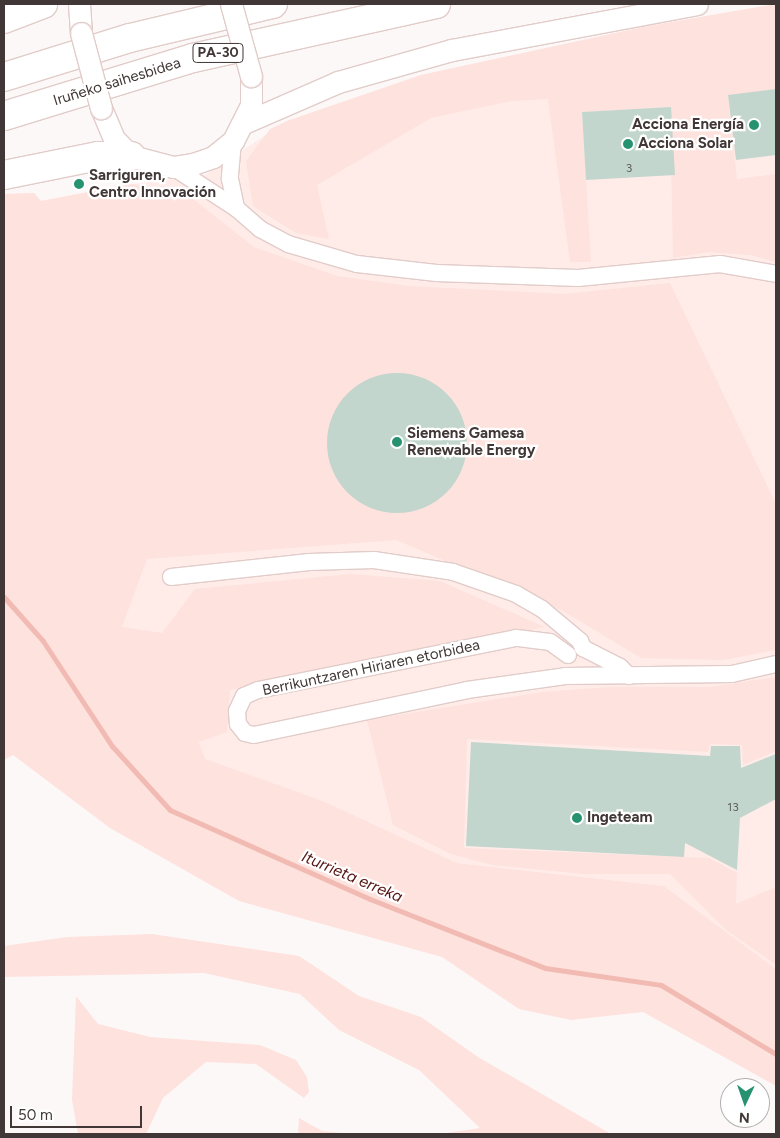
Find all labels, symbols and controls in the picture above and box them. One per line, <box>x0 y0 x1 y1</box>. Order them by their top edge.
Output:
road number: PA-30 <box>192 42 244 64</box>
street label: Iruñeko saihesbidea <box>51 54 183 110</box>
place label: Acciona Energía <box>632 116 744 134</box>
marker: Acciona Energía <box>748 119 760 131</box>
place label: Acciona Solar <box>638 135 733 153</box>
marker: Acciona Solar <box>622 138 634 150</box>
house number: 3 <box>626 162 632 176</box>
place label: Sarriguren, Centro Innovación <box>89 166 216 201</box>
marker: Sarriguren, Centro Innovación <box>73 178 85 190</box>
place label: Siemens Gamesa Renewable Energy <box>407 424 535 459</box>
marker: Siemens Gamesa Renewable Energy <box>391 436 403 448</box>
street label: Berrikuntzaren Hiriaren etorbidea <box>261 636 481 700</box>
house number: 13 <box>727 801 739 815</box>
place label: Ingeteam <box>587 809 652 827</box>
marker: Ingeteam <box>571 812 583 824</box>
water label: Iturrieta erreka <box>299 847 405 907</box>
north arrow <box>720 1078 770 1128</box>
scale bar <box>12 1096 145 1128</box>
text: 50 m <box>18 1106 53 1124</box>
text: N <box>738 1109 750 1126</box>

